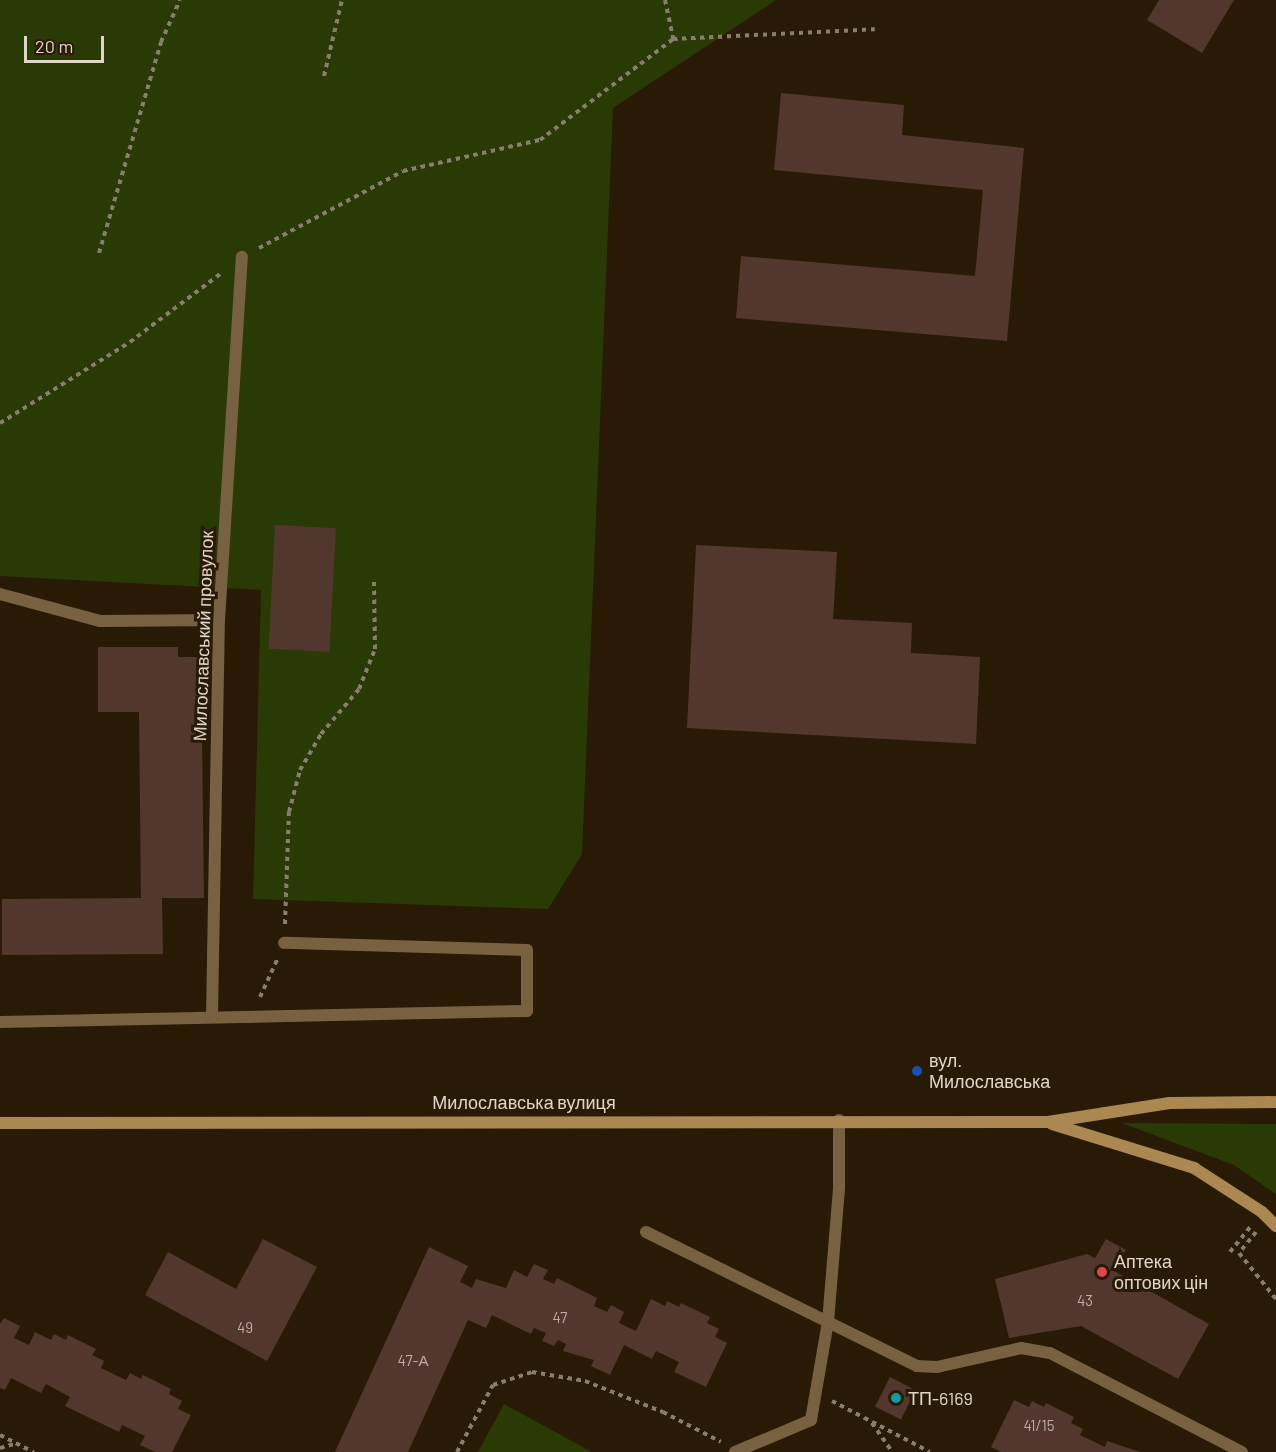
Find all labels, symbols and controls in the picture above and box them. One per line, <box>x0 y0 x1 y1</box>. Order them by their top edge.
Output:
scale bar <box>27 24 106 62</box>
text: 20 m <box>35 35 73 57</box>
street label: Милославський провулок <box>189 530 217 742</box>
place label: вул. Милославська <box>929 1050 1050 1092</box>
marker: вул. Милославська <box>910 1064 924 1078</box>
street label: Милославська вулиця <box>432 1091 616 1113</box>
place label: Аптека оптових цін <box>1114 1251 1208 1294</box>
marker: Аптека оптових цін <box>1095 1265 1109 1279</box>
house number: 43 <box>1077 1292 1093 1310</box>
house number: 47 <box>553 1309 567 1327</box>
house number: 49 <box>237 1319 253 1337</box>
house number: 47-А <box>398 1352 428 1370</box>
place label: ТП-6169 <box>908 1387 973 1409</box>
marker: ТП-6169 <box>889 1391 903 1405</box>
house number: 41/15 <box>1023 1417 1055 1435</box>

